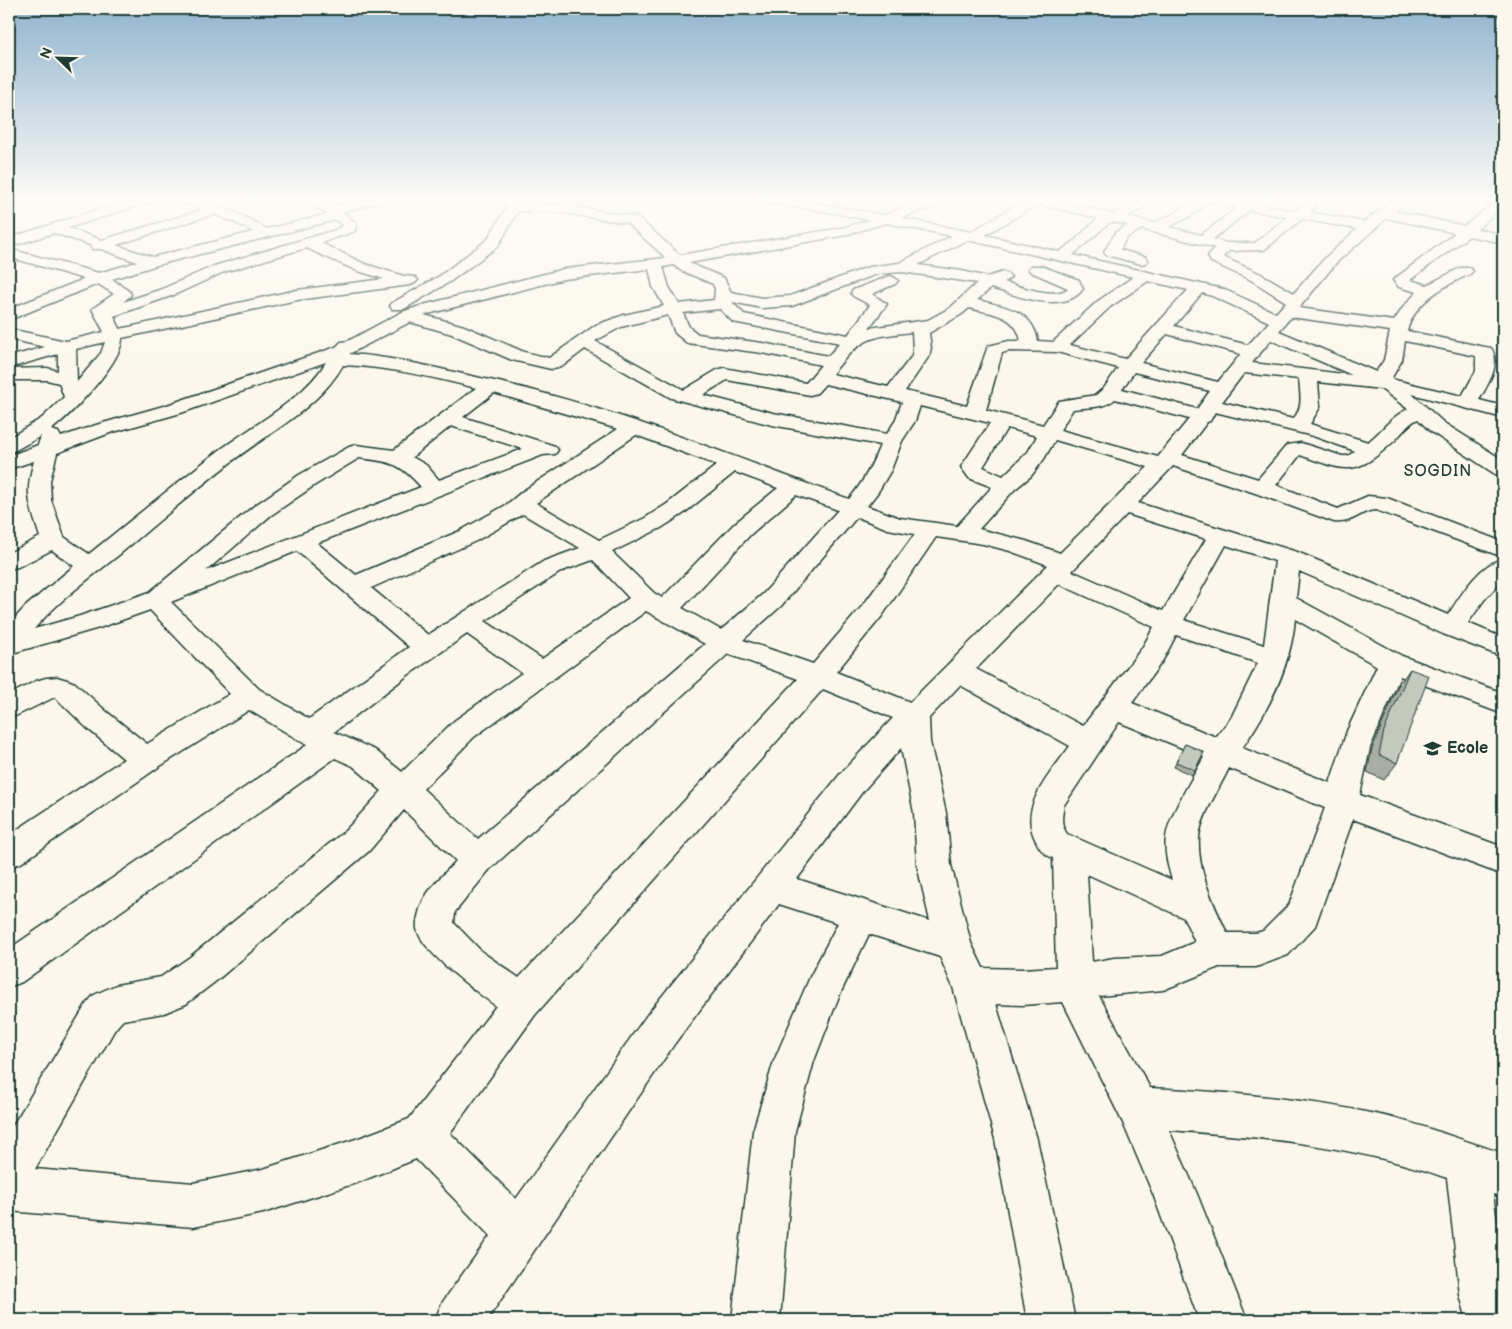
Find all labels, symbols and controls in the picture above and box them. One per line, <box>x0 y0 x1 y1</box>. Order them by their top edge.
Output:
north arrow <box>32 32 82 82</box>
text: N <box>37 45 56 61</box>
district label: SOGDIN <box>1404 462 1472 481</box>
school or university icon: Ecole <box>1423 738 1443 758</box>
place label: Ecole <box>1447 739 1488 758</box>

